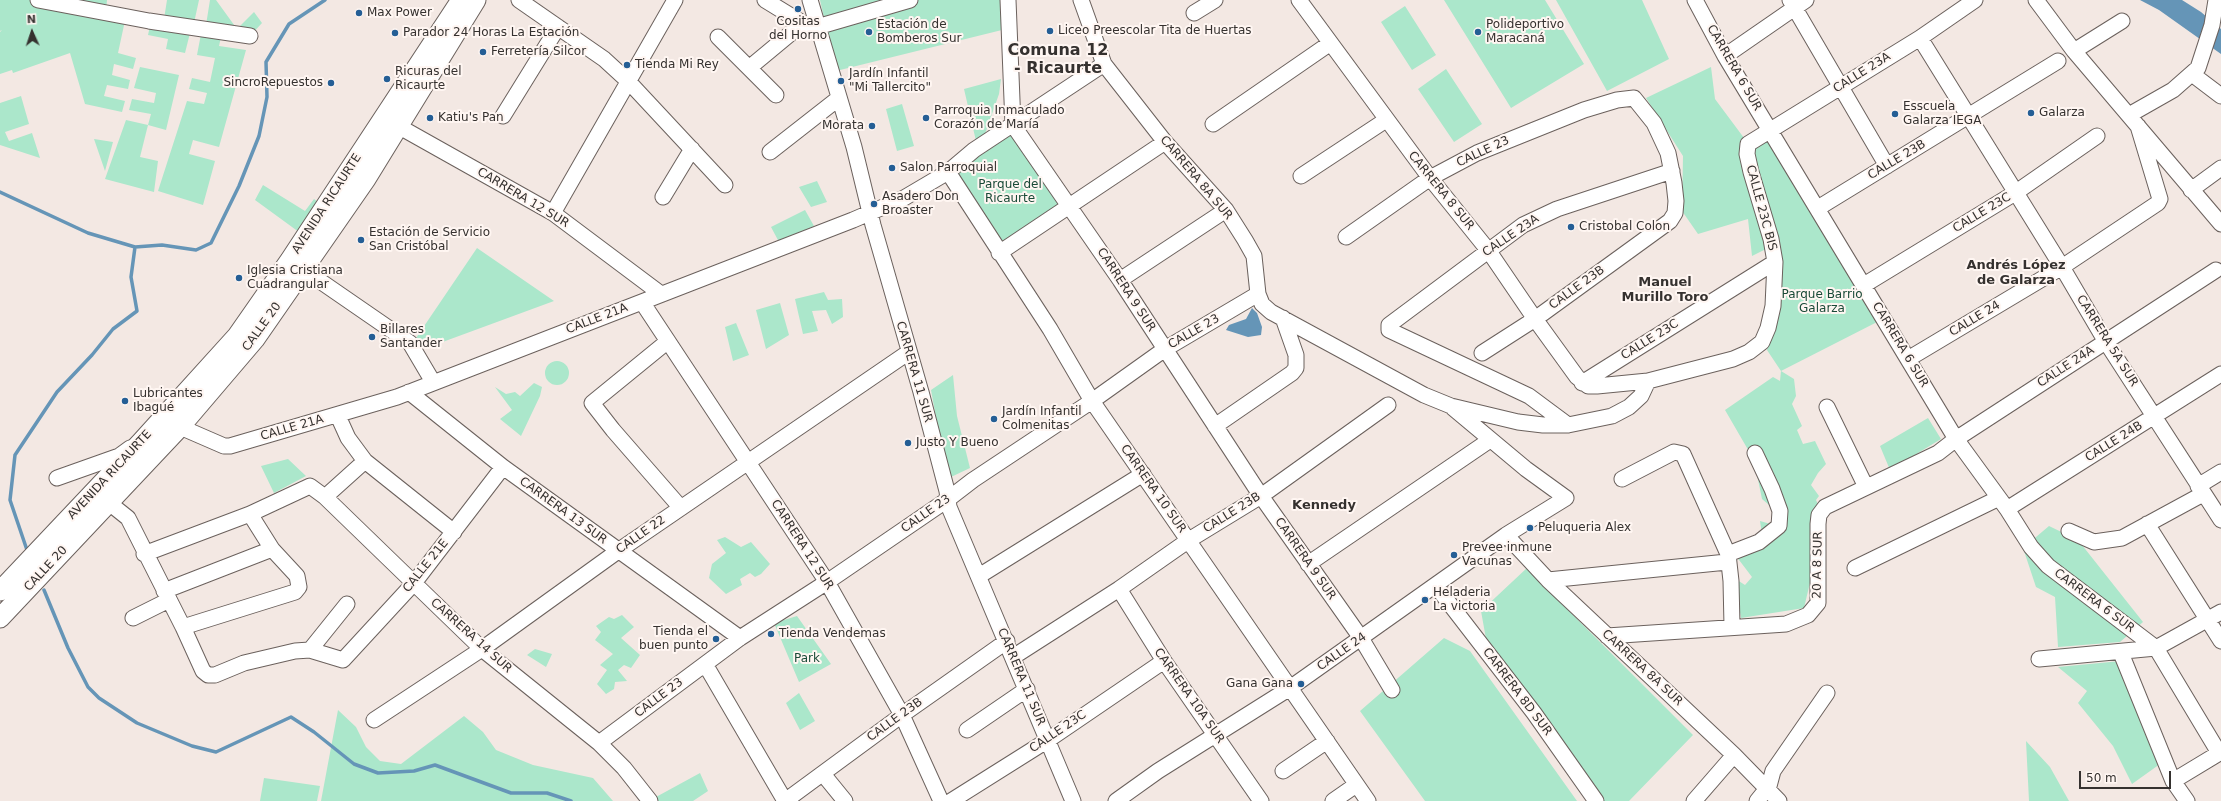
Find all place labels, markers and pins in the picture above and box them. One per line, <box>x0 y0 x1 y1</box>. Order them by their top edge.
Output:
marker: Cositas del Horno <box>793 4 803 14</box>
place label: Max Power <box>367 6 432 20</box>
marker: Max Power <box>354 8 364 18</box>
place label: Cositas del Horno <box>769 15 827 43</box>
place label: Estación de Bomberos Sur <box>877 18 961 46</box>
place label: Polideportivo Maracaná <box>1486 18 1564 46</box>
place label: Liceo Preescolar Tita de Huertas <box>1058 24 1251 38</box>
place label: Parador 24 Horas La Estación <box>403 26 579 40</box>
marker: Liceo Preescolar Tita de Huertas <box>1045 26 1055 36</box>
marker: Estación de Bomberos Sur <box>864 27 874 37</box>
marker: Polideportivo Maracaná <box>1473 27 1483 37</box>
marker: Parador 24 Horas La Estación <box>390 28 400 38</box>
place label: Ferretería Silcor <box>491 45 586 59</box>
marker: Ferretería Silcor <box>478 47 488 57</box>
place label: Tienda Mi Rey <box>635 58 719 72</box>
marker: Tienda Mi Rey <box>622 60 632 70</box>
place label: Ricuras del Ricaurte <box>395 65 462 93</box>
place label: Jardín Infantil "Mi Tallercito" <box>849 67 931 95</box>
marker: Ricuras del Ricaurte <box>382 74 392 84</box>
place label: SincroRepuestos <box>223 76 323 90</box>
marker: Jardín Infantil "Mi Tallercito" <box>836 76 846 86</box>
marker: SincroRepuestos <box>326 78 336 88</box>
place label: Esscuela Galarza IEGA <box>1903 100 1981 128</box>
place label: Parroquia Inmaculado Corazón de María <box>934 104 1065 132</box>
place label: Galarza <box>2039 106 2085 120</box>
marker: Galarza <box>2026 108 2036 118</box>
marker: Esscuela Galarza IEGA <box>1890 109 1900 119</box>
place label: Katiu's Pan <box>438 111 504 125</box>
marker: Katiu's Pan <box>425 113 435 123</box>
marker: Parroquia Inmaculado Corazón de María <box>921 113 931 123</box>
place label: Morata <box>822 119 864 133</box>
marker: Morata <box>867 121 877 131</box>
place label: Salon Parroquial <box>900 161 997 175</box>
marker: Salon Parroquial <box>887 163 897 173</box>
place label: Asadero Don Broaster <box>882 190 959 218</box>
marker: Asadero Don Broaster <box>869 199 879 209</box>
place label: Cristobal Colon <box>1579 220 1670 234</box>
marker: Cristobal Colon <box>1566 222 1576 232</box>
place label: Estación de Servicio San Cristóbal <box>369 226 490 254</box>
marker: Estación de Servicio San Cristóbal <box>356 235 366 245</box>
place label: Iglesia Cristiana Cuadrangular <box>247 264 343 292</box>
marker: Iglesia Cristiana Cuadrangular <box>234 273 244 283</box>
place label: Billares Santander <box>380 323 442 351</box>
marker: Billares Santander <box>367 332 377 342</box>
place label: Lubricantes Ibagué <box>133 387 203 415</box>
marker: Lubricantes Ibagué <box>120 396 130 406</box>
place label: Jardín Infantil Colmenitas <box>1002 405 1082 433</box>
marker: Jardín Infantil Colmenitas <box>989 414 999 424</box>
place label: Justo Y Bueno <box>916 436 999 450</box>
marker: Justo Y Bueno <box>903 438 913 448</box>
place label: Peluqueria Alex <box>1538 521 1631 535</box>
marker: Peluqueria Alex <box>1525 523 1535 533</box>
place label: Prevee inmune Vacunas <box>1462 541 1552 569</box>
marker: Prevee inmune Vacunas <box>1449 550 1459 560</box>
place label: Heladeria La victoria <box>1433 586 1496 614</box>
marker: Heladeria La victoria <box>1420 595 1430 605</box>
place label: Tienda el buen punto <box>639 625 708 653</box>
place label: Tienda Vendemas <box>779 627 886 641</box>
marker: Tienda Vendemas <box>766 629 776 639</box>
marker: Tienda el buen punto <box>711 634 721 644</box>
place label: Gana Gana <box>1226 677 1293 691</box>
marker: Gana Gana <box>1296 679 1306 689</box>

